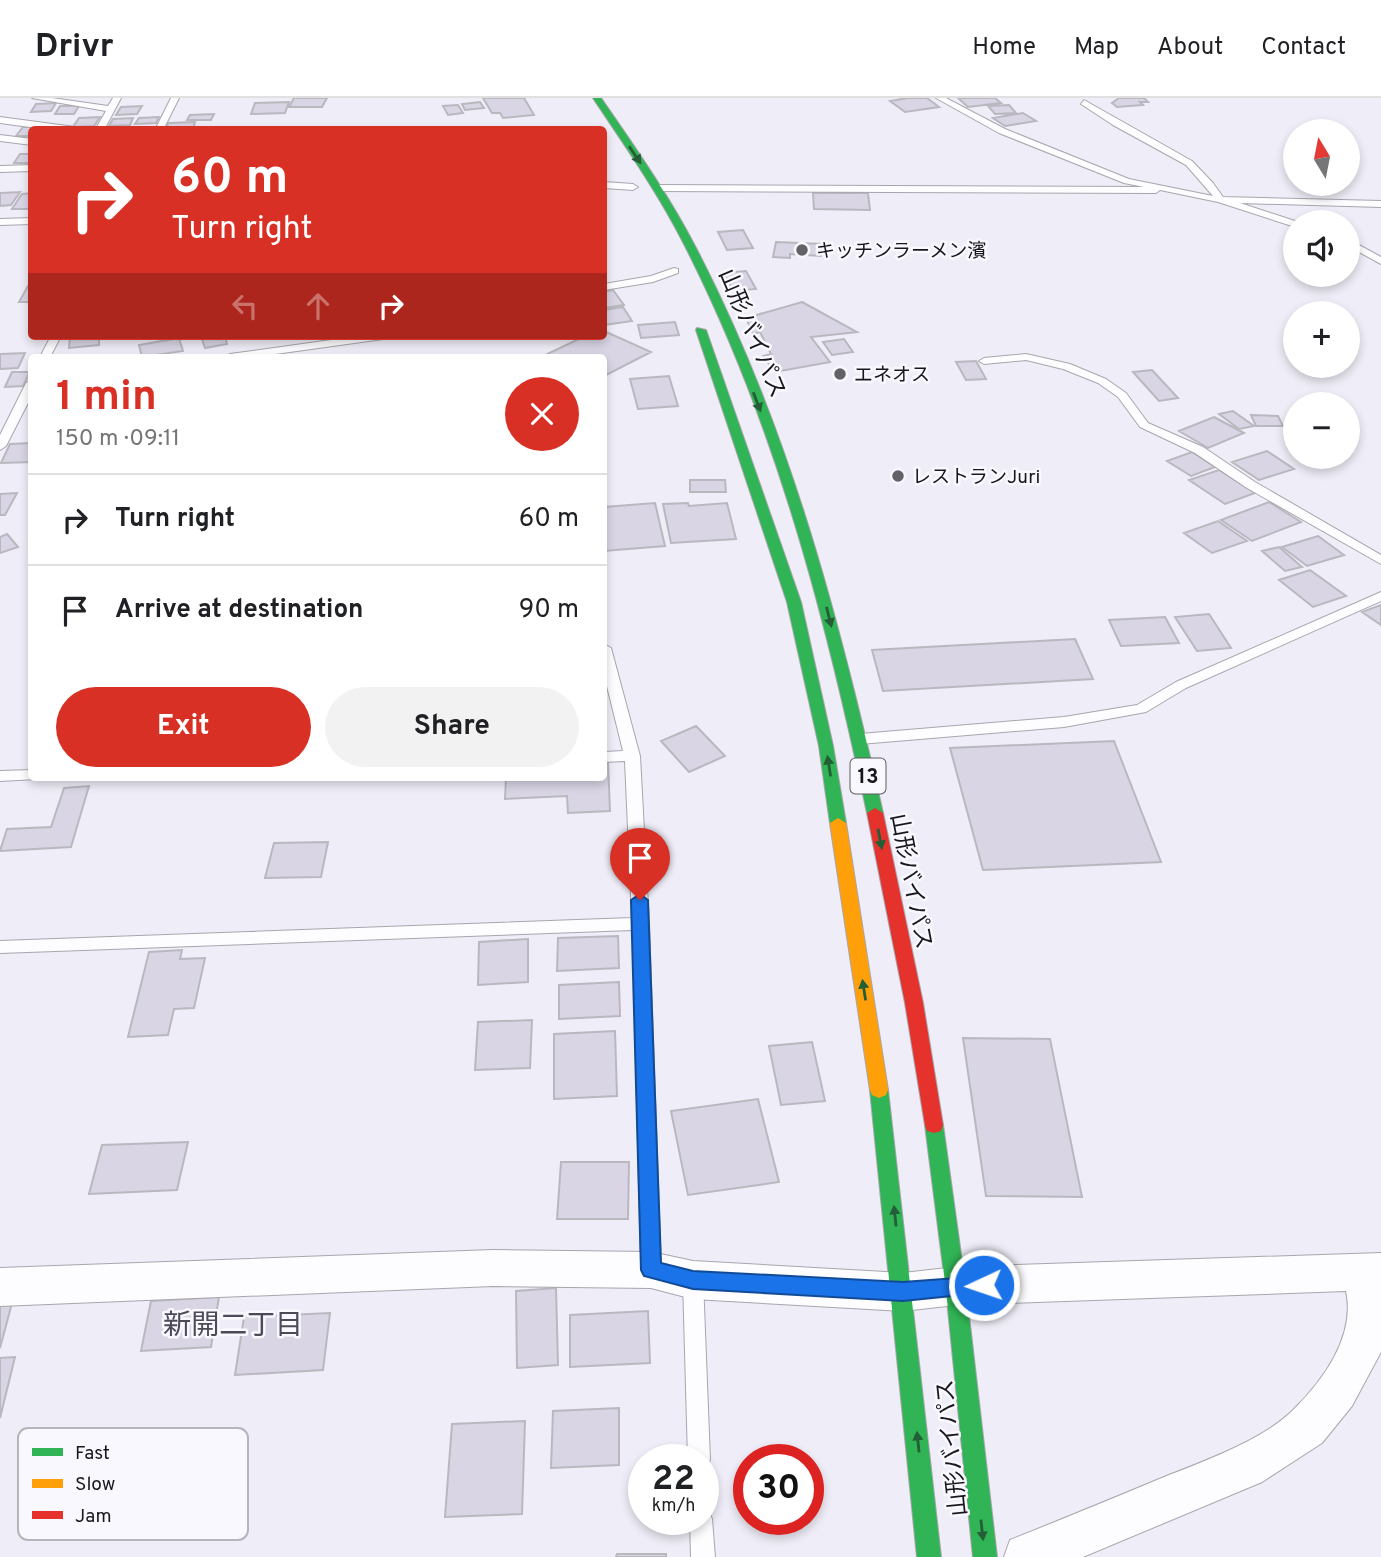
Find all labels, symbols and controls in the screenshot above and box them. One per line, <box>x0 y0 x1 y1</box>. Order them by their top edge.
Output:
text: Drivr <box>35 27 114 69</box>
text: Home <box>972 33 1036 63</box>
text: Map <box>1074 33 1119 63</box>
text: About <box>1157 33 1223 63</box>
text: Contact <box>1261 33 1346 63</box>
north arrow <box>1283 119 1360 196</box>
map controls <box>1283 119 1360 469</box>
one-way arrow <box>628 145 641 164</box>
text: 60 m <box>171 149 289 211</box>
icon: right <box>56 154 147 245</box>
text: Turn right <box>171 210 313 250</box>
button: sound <box>1283 210 1360 287</box>
place label: キッチンラーメン濱 <box>816 240 986 264</box>
marker: キッチンラーメン濱 <box>794 242 810 258</box>
street label: 山形バイパス <box>710 265 791 403</box>
icon: left <box>226 287 264 325</box>
icon: ahead <box>299 287 337 325</box>
icon: right <box>372 287 410 325</box>
button: + <box>1283 301 1360 378</box>
place label: エネオス <box>854 364 930 388</box>
marker: エネオス <box>832 366 848 382</box>
text: 1 min <box>56 372 157 425</box>
button: close <box>505 377 579 451</box>
one-way arrow <box>752 391 763 412</box>
button: − <box>1283 392 1360 469</box>
text: 150 m · 09:11 <box>56 425 180 454</box>
place label: レストランJuri <box>912 466 1040 490</box>
marker: レストランJuri <box>890 468 906 484</box>
icon: right <box>56 501 94 539</box>
text: Turn right <box>115 503 235 536</box>
text: 60 m <box>519 503 579 536</box>
icon: arrive <box>56 592 94 630</box>
text: Arrive at destination <box>115 594 363 627</box>
text: 90 m <box>519 594 579 627</box>
one-way arrow <box>824 607 835 629</box>
button: Exit <box>56 687 311 767</box>
button: Share <box>325 687 579 767</box>
one-way arrow <box>823 754 834 776</box>
road number: 13 <box>850 758 886 794</box>
street label: 山形バイパス <box>882 811 937 952</box>
pin <box>610 828 670 900</box>
one-way arrow <box>875 828 886 850</box>
icon: arrive <box>621 839 659 877</box>
one-way arrow <box>858 979 869 1001</box>
one-way arrow <box>889 1204 900 1226</box>
position arrow <box>947 1248 1021 1322</box>
district label: 新開二丁目 <box>163 1309 303 1345</box>
street label: 山形バイパス <box>932 1378 975 1518</box>
legend <box>18 1428 248 1540</box>
one-way arrow <box>912 1431 923 1453</box>
text: Fast <box>75 1442 110 1466</box>
speed limit sign: 30 <box>733 1444 824 1535</box>
text: 22 <box>652 1458 695 1502</box>
text: Slow <box>75 1473 115 1497</box>
text: km/h <box>652 1495 695 1518</box>
text: Jam <box>75 1505 112 1529</box>
one-way arrow <box>977 1519 988 1541</box>

